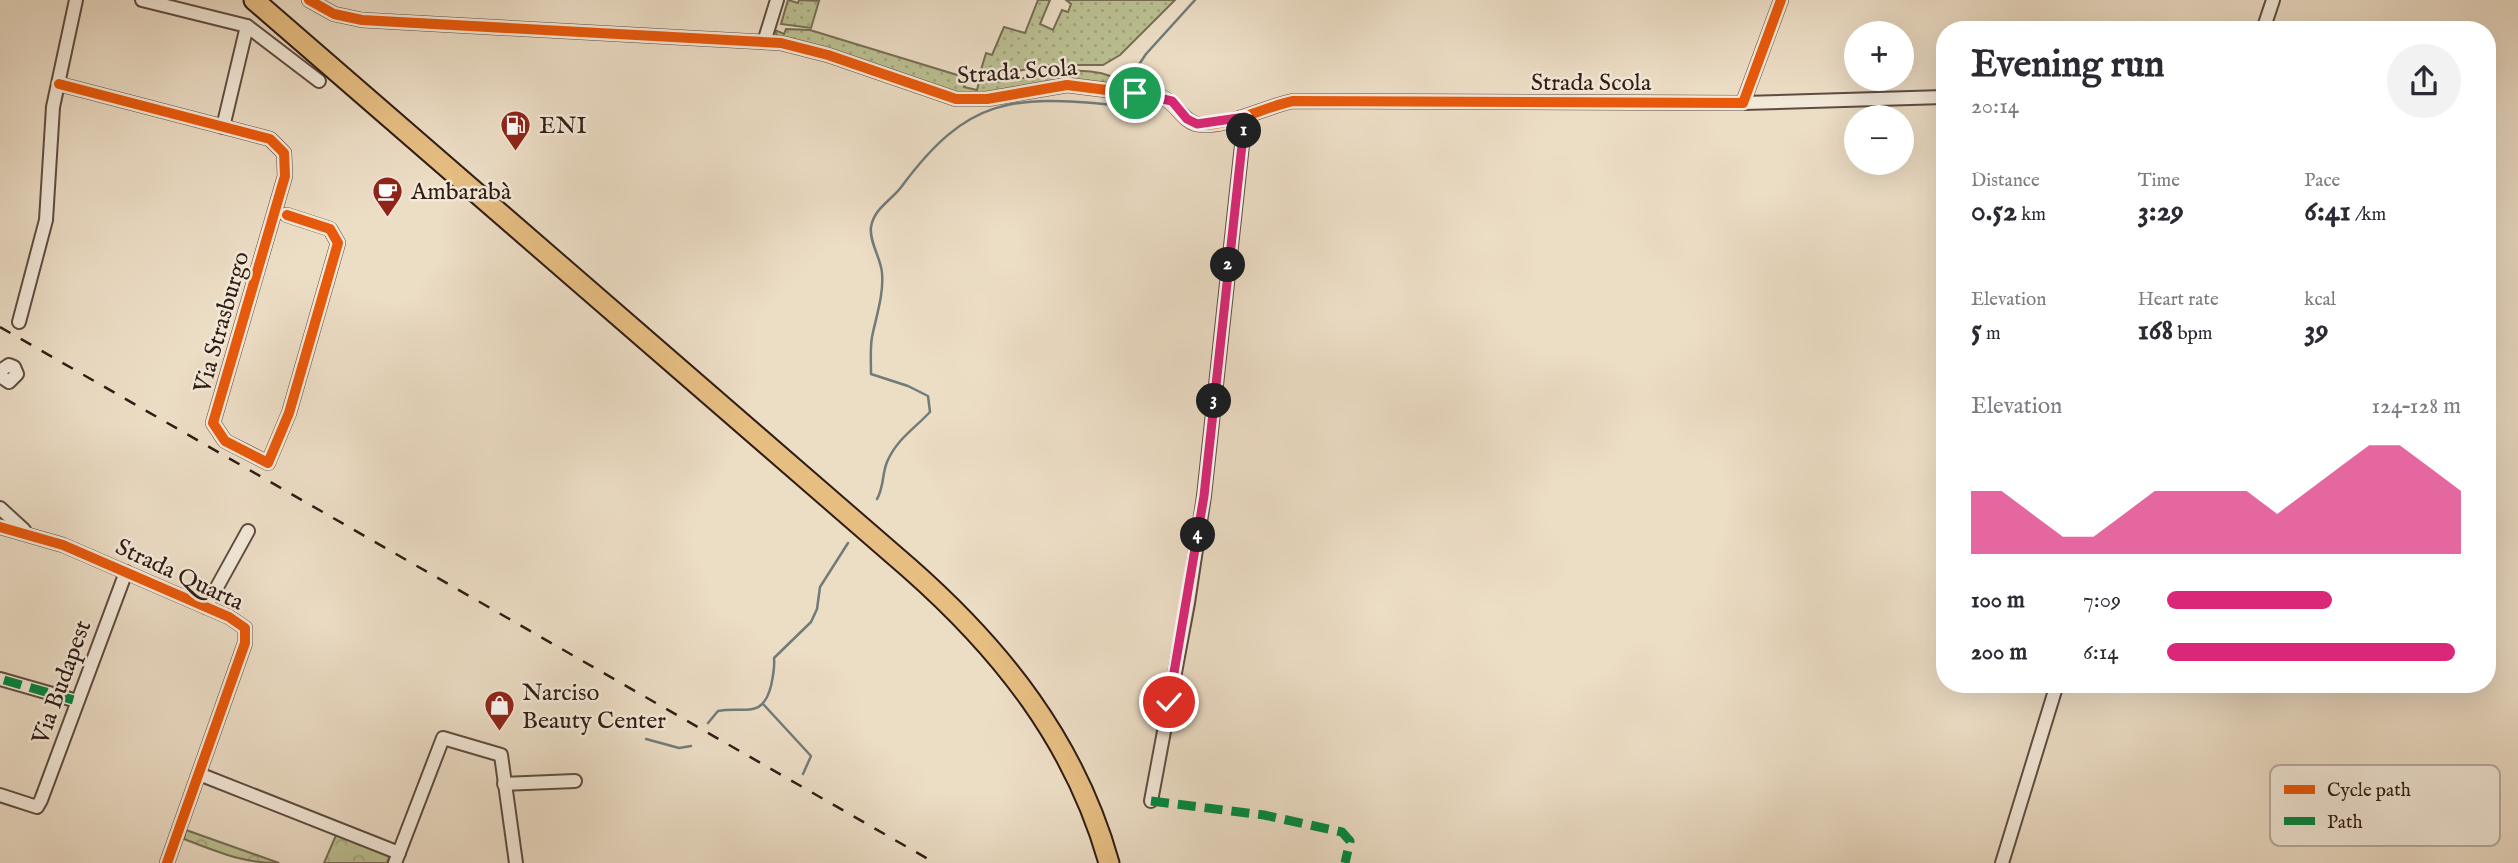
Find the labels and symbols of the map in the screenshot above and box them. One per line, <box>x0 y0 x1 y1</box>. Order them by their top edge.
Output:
street label: Strada Scola <box>956 53 1079 92</box>
pin <box>1105 63 1165 123</box>
street label: Strada Scola <box>1531 68 1652 99</box>
fuel station icon: ENI <box>499 108 533 152</box>
place label: ENI <box>539 111 587 142</box>
pin: 1 <box>1226 114 1262 148</box>
cafe icon: Ambarabà <box>371 174 405 218</box>
place label: Ambarabà <box>410 177 512 208</box>
pin: 2 <box>1210 247 1246 282</box>
street label: Via Strasburgo <box>187 248 257 398</box>
pin: 3 <box>1196 384 1232 418</box>
pin: 4 <box>1180 518 1216 552</box>
street label: Strada Quarta <box>110 532 249 619</box>
street label: Via Budapest <box>25 616 99 750</box>
pin <box>1139 672 1199 732</box>
place label: Narciso Beauty Center <box>522 678 666 737</box>
shop icon: Narciso Beauty Center <box>482 689 516 733</box>
legend <box>2270 765 2500 846</box>
text: Cycle path <box>2327 779 2411 803</box>
text: Path <box>2327 811 2363 835</box>

